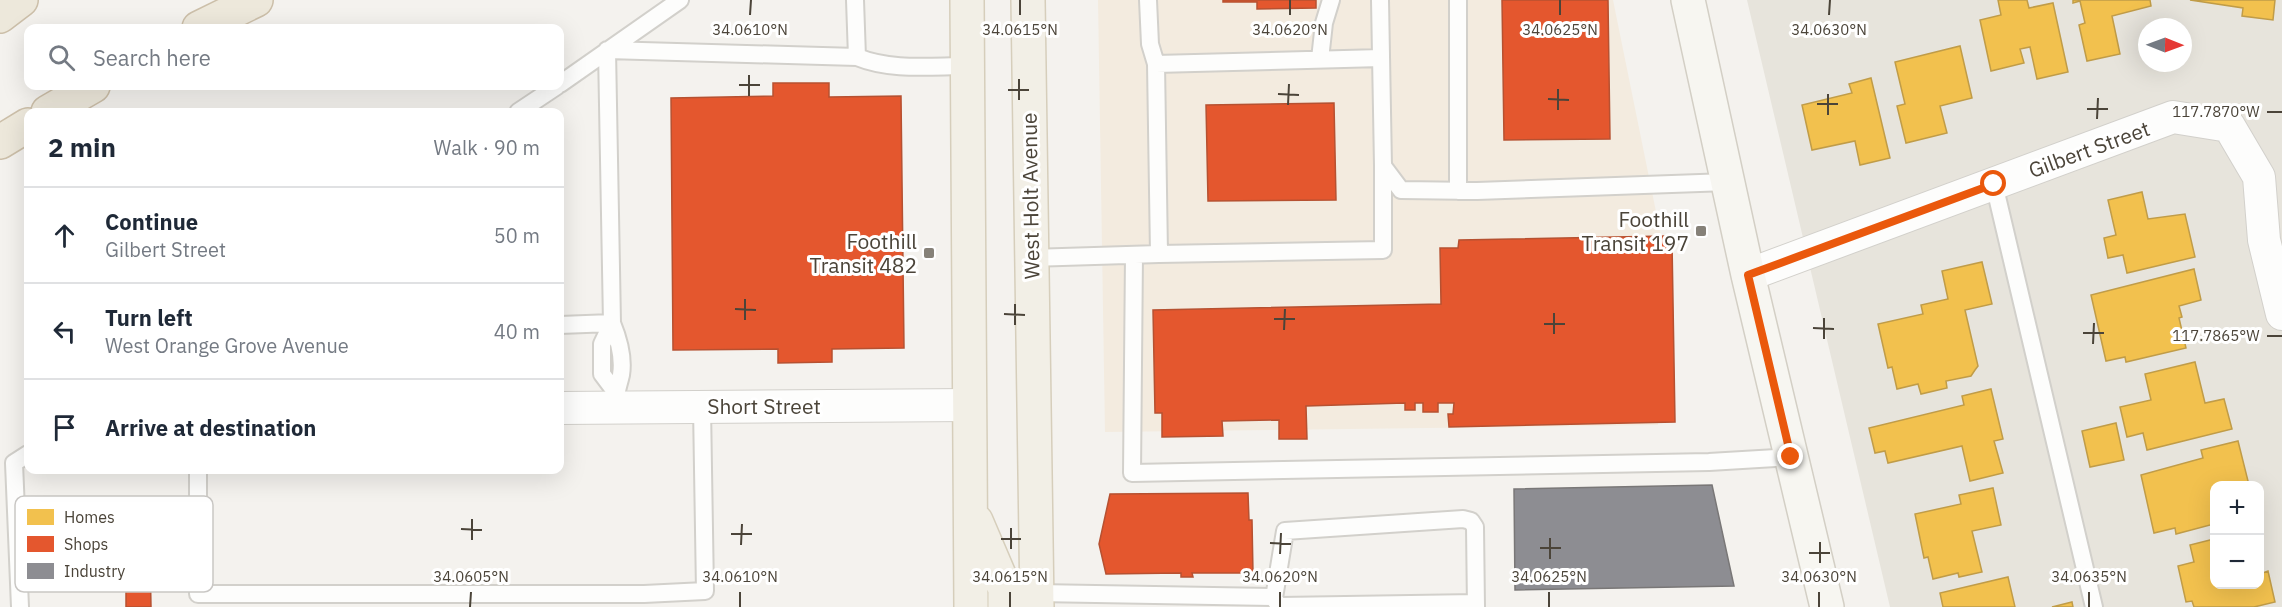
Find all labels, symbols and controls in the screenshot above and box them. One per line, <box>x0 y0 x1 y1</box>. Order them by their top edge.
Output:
north arrow <box>2138 18 2192 72</box>
text: 34.0610°N <box>712 20 788 39</box>
text: 34.0615°N <box>982 20 1058 39</box>
text: 34.0620°N <box>1252 20 1328 39</box>
text: 34.0625°N <box>1522 20 1598 39</box>
text: 34.0630°N <box>1791 20 1867 39</box>
search box <box>24 24 564 90</box>
icon: search <box>45 41 78 74</box>
text: Search here <box>93 43 211 72</box>
text: 117.7870°W <box>2172 102 2260 121</box>
street label: West Holt Avenue <box>1015 112 1045 280</box>
street label: Gilbert Street <box>2025 114 2153 184</box>
text: 2 min <box>48 130 116 164</box>
text: Walk · 90 m <box>434 134 540 161</box>
route start <box>1980 170 2006 196</box>
place label: Foothill Transit 197 <box>1582 205 1689 257</box>
text: Continue <box>105 207 198 236</box>
icon: ahead <box>48 219 81 252</box>
text: 50 m <box>494 222 540 249</box>
marker: Foothill Transit 197 <box>1694 224 1708 238</box>
place label: Foothill Transit 482 <box>810 227 917 279</box>
text: Gilbert Street <box>105 236 226 263</box>
marker: Foothill Transit 482 <box>922 246 936 260</box>
text: Turn left <box>105 303 193 332</box>
icon: left <box>48 315 81 348</box>
text: 40 m <box>494 318 540 345</box>
text: 117.7865°W <box>2172 326 2260 345</box>
text: West Orange Grove Avenue <box>105 332 349 359</box>
street label: Short Street <box>707 392 821 420</box>
icon: arrive <box>48 411 81 444</box>
text: Arrive at destination <box>105 413 316 442</box>
route end <box>1777 443 1803 469</box>
map controls <box>2210 481 2264 589</box>
button: + <box>2210 481 2264 535</box>
legend <box>15 496 213 592</box>
text: Homes <box>64 507 115 527</box>
text: Shops <box>64 534 108 554</box>
button: − <box>2210 535 2264 589</box>
text: Industry <box>64 561 125 581</box>
text: 34.0605°N <box>433 567 509 586</box>
text: 34.0610°N <box>702 567 778 586</box>
text: 34.0615°N <box>972 567 1048 586</box>
text: 34.0620°N <box>1242 567 1318 586</box>
text: 34.0625°N <box>1511 567 1587 586</box>
text: 34.0630°N <box>1781 567 1857 586</box>
text: 34.0635°N <box>2051 567 2127 586</box>

